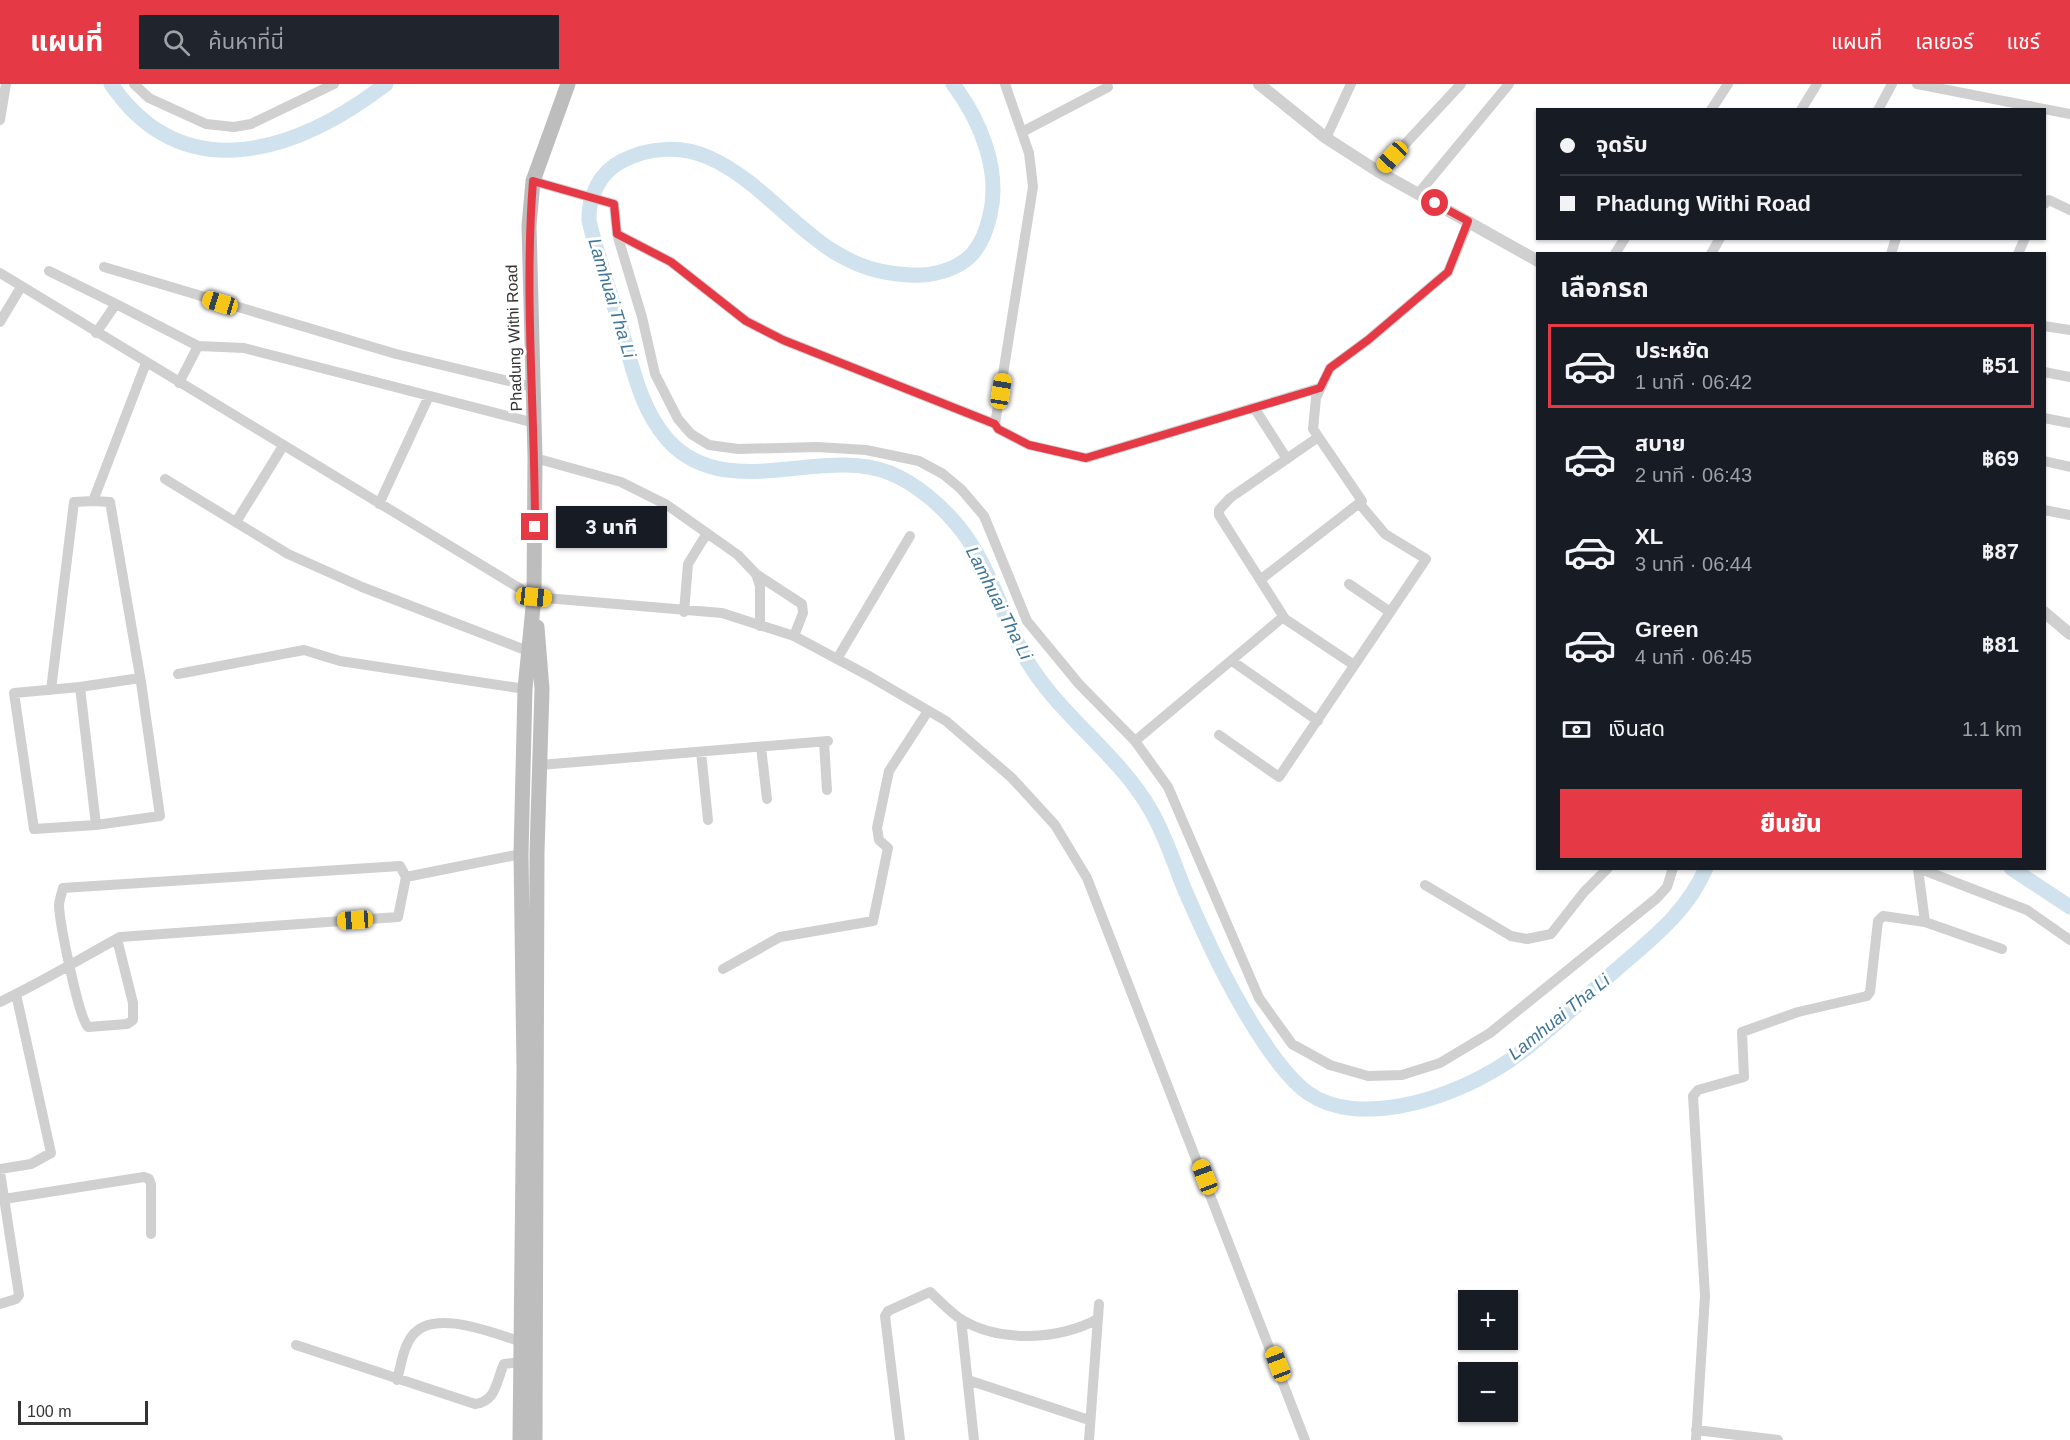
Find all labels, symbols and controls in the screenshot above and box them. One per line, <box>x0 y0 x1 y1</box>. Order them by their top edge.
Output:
search box <box>139 15 559 69</box>
text: แผนที่ <box>30 26 103 57</box>
icon: search <box>160 26 193 59</box>
text: ค้นหาที่นี่ <box>208 29 284 54</box>
text: แผนที่ <box>1831 30 1882 53</box>
text: เลเยอร์ <box>1915 30 1974 53</box>
text: แชร์ <box>2007 30 2040 53</box>
text: จุดรับ <box>1596 132 1648 157</box>
car <box>1373 138 1411 176</box>
route start <box>1421 189 1448 216</box>
text: Phadung Withi Road <box>1596 191 1811 216</box>
water label: Lamhuai Tha Li <box>584 236 640 361</box>
street label: Phadung Withi Road <box>503 264 525 412</box>
text: เลือกรถ <box>1560 273 1649 303</box>
car <box>200 289 240 317</box>
text: ประหยัด <box>1635 338 1710 363</box>
icon: car <box>1563 339 1617 393</box>
text: ฿51 <box>1982 353 2019 378</box>
text: 1 นาที · 06:42 <box>1635 371 1752 393</box>
car <box>989 372 1013 410</box>
text: สบาย <box>1635 431 1685 456</box>
icon: car <box>1563 432 1617 486</box>
text: ฿69 <box>1982 446 2019 471</box>
text: 2 นาที · 06:43 <box>1635 464 1752 486</box>
callout: 3 นาที <box>556 506 667 548</box>
route end <box>521 513 548 540</box>
text: 3 นาที <box>586 516 637 538</box>
text: XL <box>1635 524 1663 549</box>
icon: car <box>1563 525 1617 579</box>
text: ฿87 <box>1982 539 2019 564</box>
water label: Lamhuai Tha Li <box>962 543 1037 664</box>
text: 3 นาที · 06:44 <box>1635 553 1752 575</box>
car <box>515 586 553 608</box>
text: Green <box>1635 617 1699 642</box>
icon: car <box>1563 618 1617 672</box>
text: ฿81 <box>1982 632 2019 657</box>
text: 4 นาที · 06:45 <box>1635 646 1752 668</box>
icon: cash <box>1560 713 1593 746</box>
text: เงินสด <box>1608 716 1665 741</box>
text: 1.1 km <box>1962 718 2022 740</box>
button: ยืนยัน <box>1560 789 2022 858</box>
car <box>336 910 374 930</box>
water label: Lamhuai Tha Li <box>1504 970 1614 1064</box>
car <box>1190 1157 1220 1197</box>
map controls <box>1458 1290 1518 1422</box>
button: + <box>1458 1290 1518 1350</box>
car <box>1263 1344 1293 1384</box>
button: − <box>1458 1362 1518 1422</box>
scale bar <box>18 1398 148 1426</box>
text: 100 m <box>27 1403 71 1420</box>

